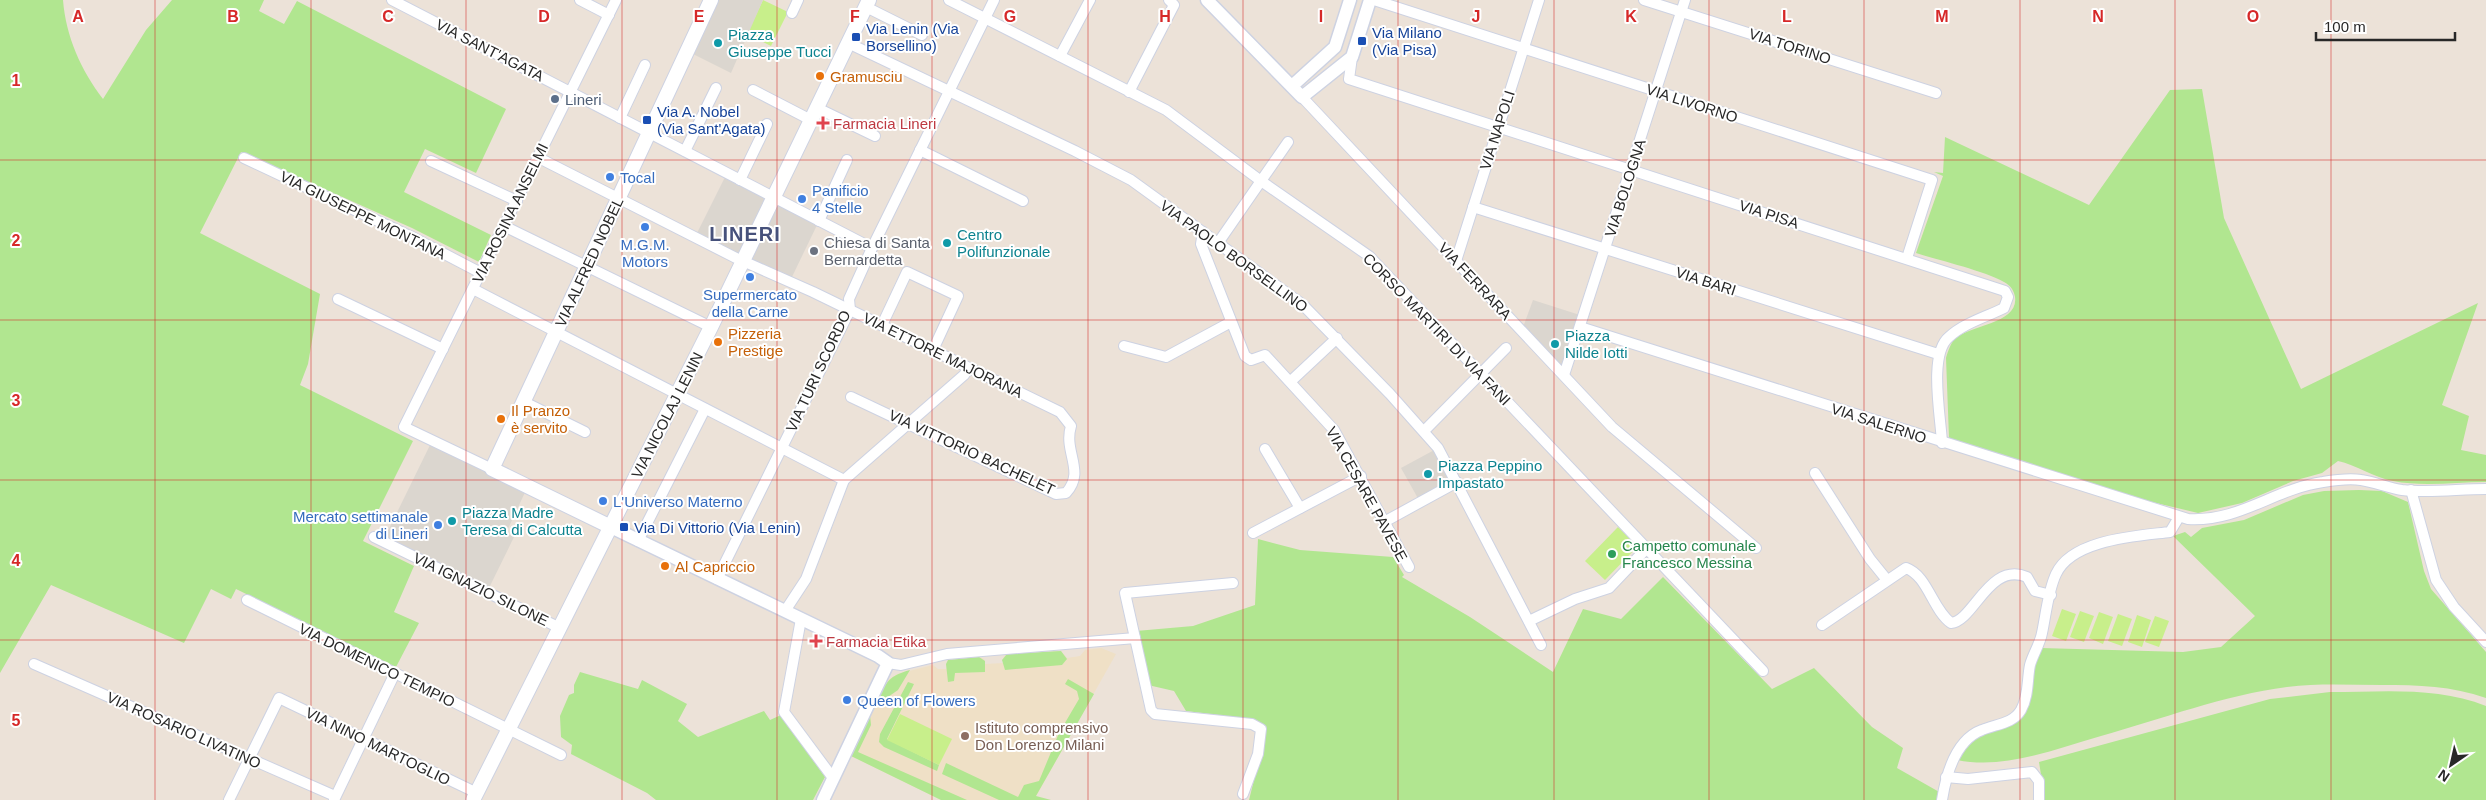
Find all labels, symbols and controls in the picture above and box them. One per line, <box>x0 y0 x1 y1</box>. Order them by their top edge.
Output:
text: A <box>72 8 84 25</box>
text: B <box>227 8 239 25</box>
text: C <box>382 8 394 25</box>
text: D <box>538 8 550 25</box>
text: E <box>694 8 705 25</box>
text: F <box>850 8 860 25</box>
text: G <box>1004 8 1016 25</box>
text: H <box>1159 8 1171 25</box>
text: I <box>1319 8 1323 25</box>
text: J <box>1472 8 1480 25</box>
text: K <box>1625 8 1637 25</box>
text: L <box>1782 8 1792 25</box>
text: M <box>1935 8 1949 25</box>
text: N <box>2092 8 2104 25</box>
text: O <box>2247 8 2259 25</box>
scale bar <box>2316 10 2455 42</box>
street label: VIA SANT'AGATA <box>433 15 547 85</box>
text: 100 m <box>2324 18 2366 35</box>
place label: Via Lenin (Via Borsellino) <box>866 20 960 54</box>
place label: Via Milano (Via Pisa) <box>1372 24 1442 58</box>
street label: VIA TORINO <box>1747 25 1833 67</box>
place label: Piazza Giuseppe Tucci <box>728 26 831 60</box>
marker: Via Lenin (Via Borsellino) <box>850 31 862 43</box>
marker: Via Milano (Via Pisa) <box>1356 35 1368 47</box>
marker: Piazza Giuseppe Tucci <box>712 37 724 49</box>
place label: Gramusciu <box>830 68 903 85</box>
marker: Gramusciu <box>814 70 826 82</box>
text: 1 <box>12 72 21 89</box>
street label: VIA LIVORNO <box>1644 80 1740 126</box>
street label: VIA NAPOLI <box>1476 88 1518 172</box>
place label: Lineri <box>565 91 602 108</box>
marker: Lineri <box>549 93 561 105</box>
place label: Via A. Nobel (Via Sant'Agata) <box>657 103 766 137</box>
marker: Via A. Nobel (Via Sant'Agata) <box>641 114 653 126</box>
place label: Farmacia Lineri <box>833 115 936 132</box>
marker: Farmacia Lineri <box>817 117 829 129</box>
street label: VIA BOLOGNA <box>1601 137 1649 239</box>
street label: VIA ROSINA ANSELMI <box>469 140 551 286</box>
street label: VIA GIUSEPPE MONTANA <box>277 167 449 263</box>
place label: Tocal <box>620 169 655 186</box>
marker: Tocal <box>604 171 616 183</box>
place label: Panificio 4 Stelle <box>812 182 869 216</box>
marker: Panificio 4 Stelle <box>796 193 808 205</box>
street label: VIA ALFRED NOBEL <box>552 195 626 329</box>
street label: VIA PISA <box>1737 196 1801 232</box>
street label: VIA PAOLO BORSELLINO <box>1157 197 1311 315</box>
marker: M.G.M. Motors <box>639 221 651 233</box>
district label: LINERI <box>709 223 781 245</box>
place label: Centro Polifunzionale <box>957 226 1050 260</box>
text: 2 <box>12 232 21 249</box>
place label: Chiesa di Santa Bernardetta <box>824 234 931 268</box>
place label: M.G.M. Motors <box>620 236 670 270</box>
marker: Centro Polifunzionale <box>941 237 953 249</box>
street label: VIA FERRARA <box>1435 239 1515 323</box>
marker: Chiesa di Santa Bernardetta <box>808 245 820 257</box>
street label: CORSO MARTIRI DI VIA FANI <box>1360 249 1514 409</box>
street label: VIA BARI <box>1674 263 1738 299</box>
marker: Supermercato della Carne <box>744 271 756 283</box>
place label: Supermercato della Carne <box>703 286 797 320</box>
street label: VIA TURI SCORDO <box>782 307 854 435</box>
street label: VIA ETTORE MAJORANA <box>860 309 1026 401</box>
place label: Pizzeria Prestige <box>728 325 783 359</box>
place label: Piazza Nilde Iotti <box>1565 327 1628 361</box>
marker: Pizzeria Prestige <box>712 336 724 348</box>
marker: Piazza Nilde Iotti <box>1549 338 1561 350</box>
street label: VIA NICOLAJ LENIN <box>628 349 706 481</box>
text: 3 <box>12 392 21 409</box>
street label: VIA SALERNO <box>1829 400 1929 446</box>
place label: Il Pranzo è servito <box>511 402 570 436</box>
street label: VIA VITTORIO BACHELET <box>886 406 1058 498</box>
marker: Il Pranzo è servito <box>495 413 507 425</box>
street label: VIA CESARE PAVESE <box>1323 424 1411 564</box>
place label: Piazza Peppino Impastato <box>1438 457 1542 491</box>
marker: Piazza Peppino Impastato <box>1422 468 1434 480</box>
place label: L'Universo Materno <box>613 493 743 510</box>
marker: L'Universo Materno <box>597 495 609 507</box>
place label: Piazza Madre Teresa di Calcutta <box>462 504 583 538</box>
place label: Mercato settimanale di Lineri <box>293 508 428 542</box>
marker: Piazza Madre Teresa di Calcutta <box>446 515 458 527</box>
marker: Mercato settimanale di Lineri <box>432 519 444 531</box>
place label: Via Di Vittorio (Via Lenin) <box>634 519 801 536</box>
marker: Via Di Vittorio (Via Lenin) <box>618 521 630 533</box>
place label: Campetto comunale Francesco Messina <box>1622 537 1756 571</box>
marker: Campetto comunale Francesco Messina <box>1606 548 1618 560</box>
street label: VIA IGNAZIO SILONE <box>411 549 551 629</box>
text: 4 <box>12 552 21 569</box>
place label: Al Capriccio <box>675 558 755 575</box>
marker: Al Capriccio <box>659 560 671 572</box>
street label: VIA DOMENICO TEMPIO <box>296 620 458 710</box>
place label: Farmacia Etika <box>826 633 927 650</box>
marker: Farmacia Etika <box>810 635 822 647</box>
street label: VIA ROSARIO LIVATINO <box>104 688 264 772</box>
place label: Queen of Flowers <box>857 692 975 709</box>
marker: Queen of Flowers <box>841 694 853 706</box>
street label: VIA NINO MARTOGLIO <box>303 704 453 788</box>
text: 5 <box>12 712 21 729</box>
place label: Istituto comprensivo Don Lorenzo Milani <box>975 719 1108 753</box>
marker: Istituto comprensivo Don Lorenzo Milani <box>959 730 971 742</box>
north arrow <box>2426 740 2476 790</box>
text: N <box>2435 766 2452 785</box>

